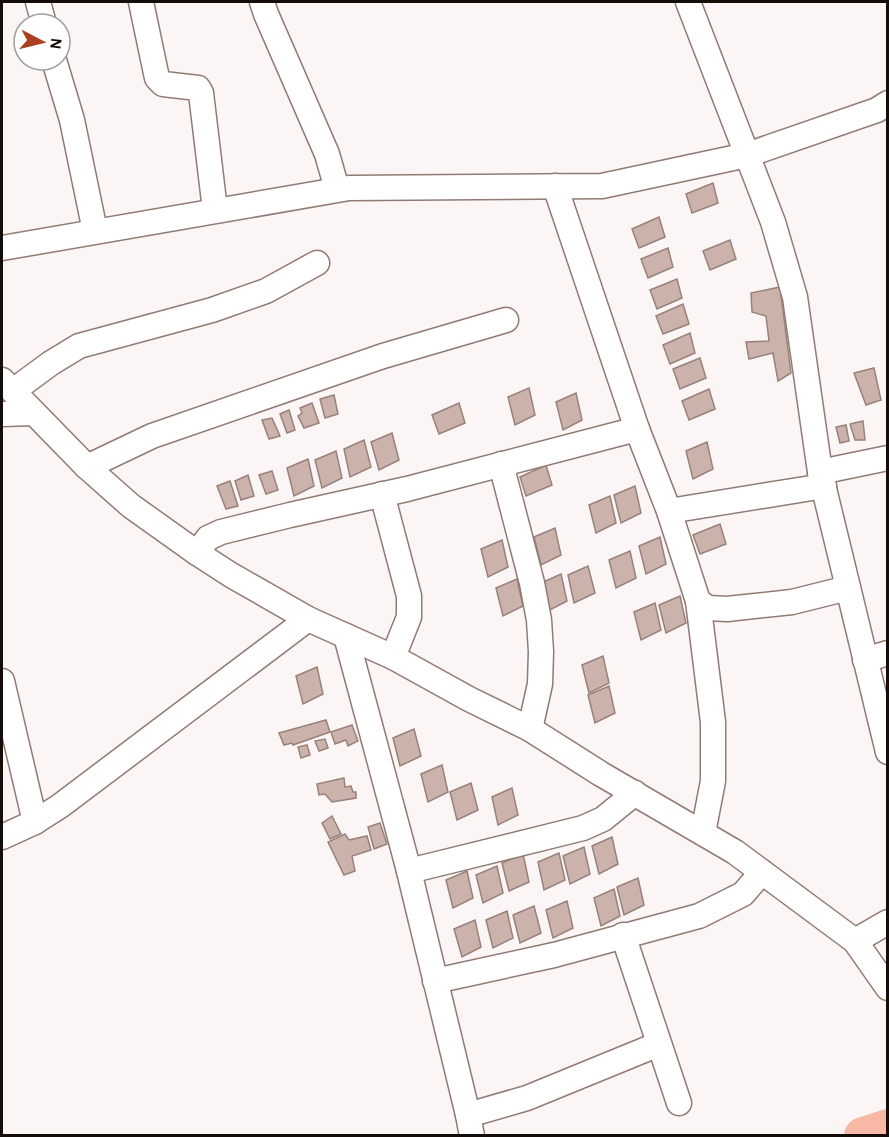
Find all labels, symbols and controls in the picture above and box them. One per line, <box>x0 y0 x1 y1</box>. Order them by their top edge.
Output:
north arrow <box>12 12 72 72</box>
text: N <box>47 37 65 50</box>

